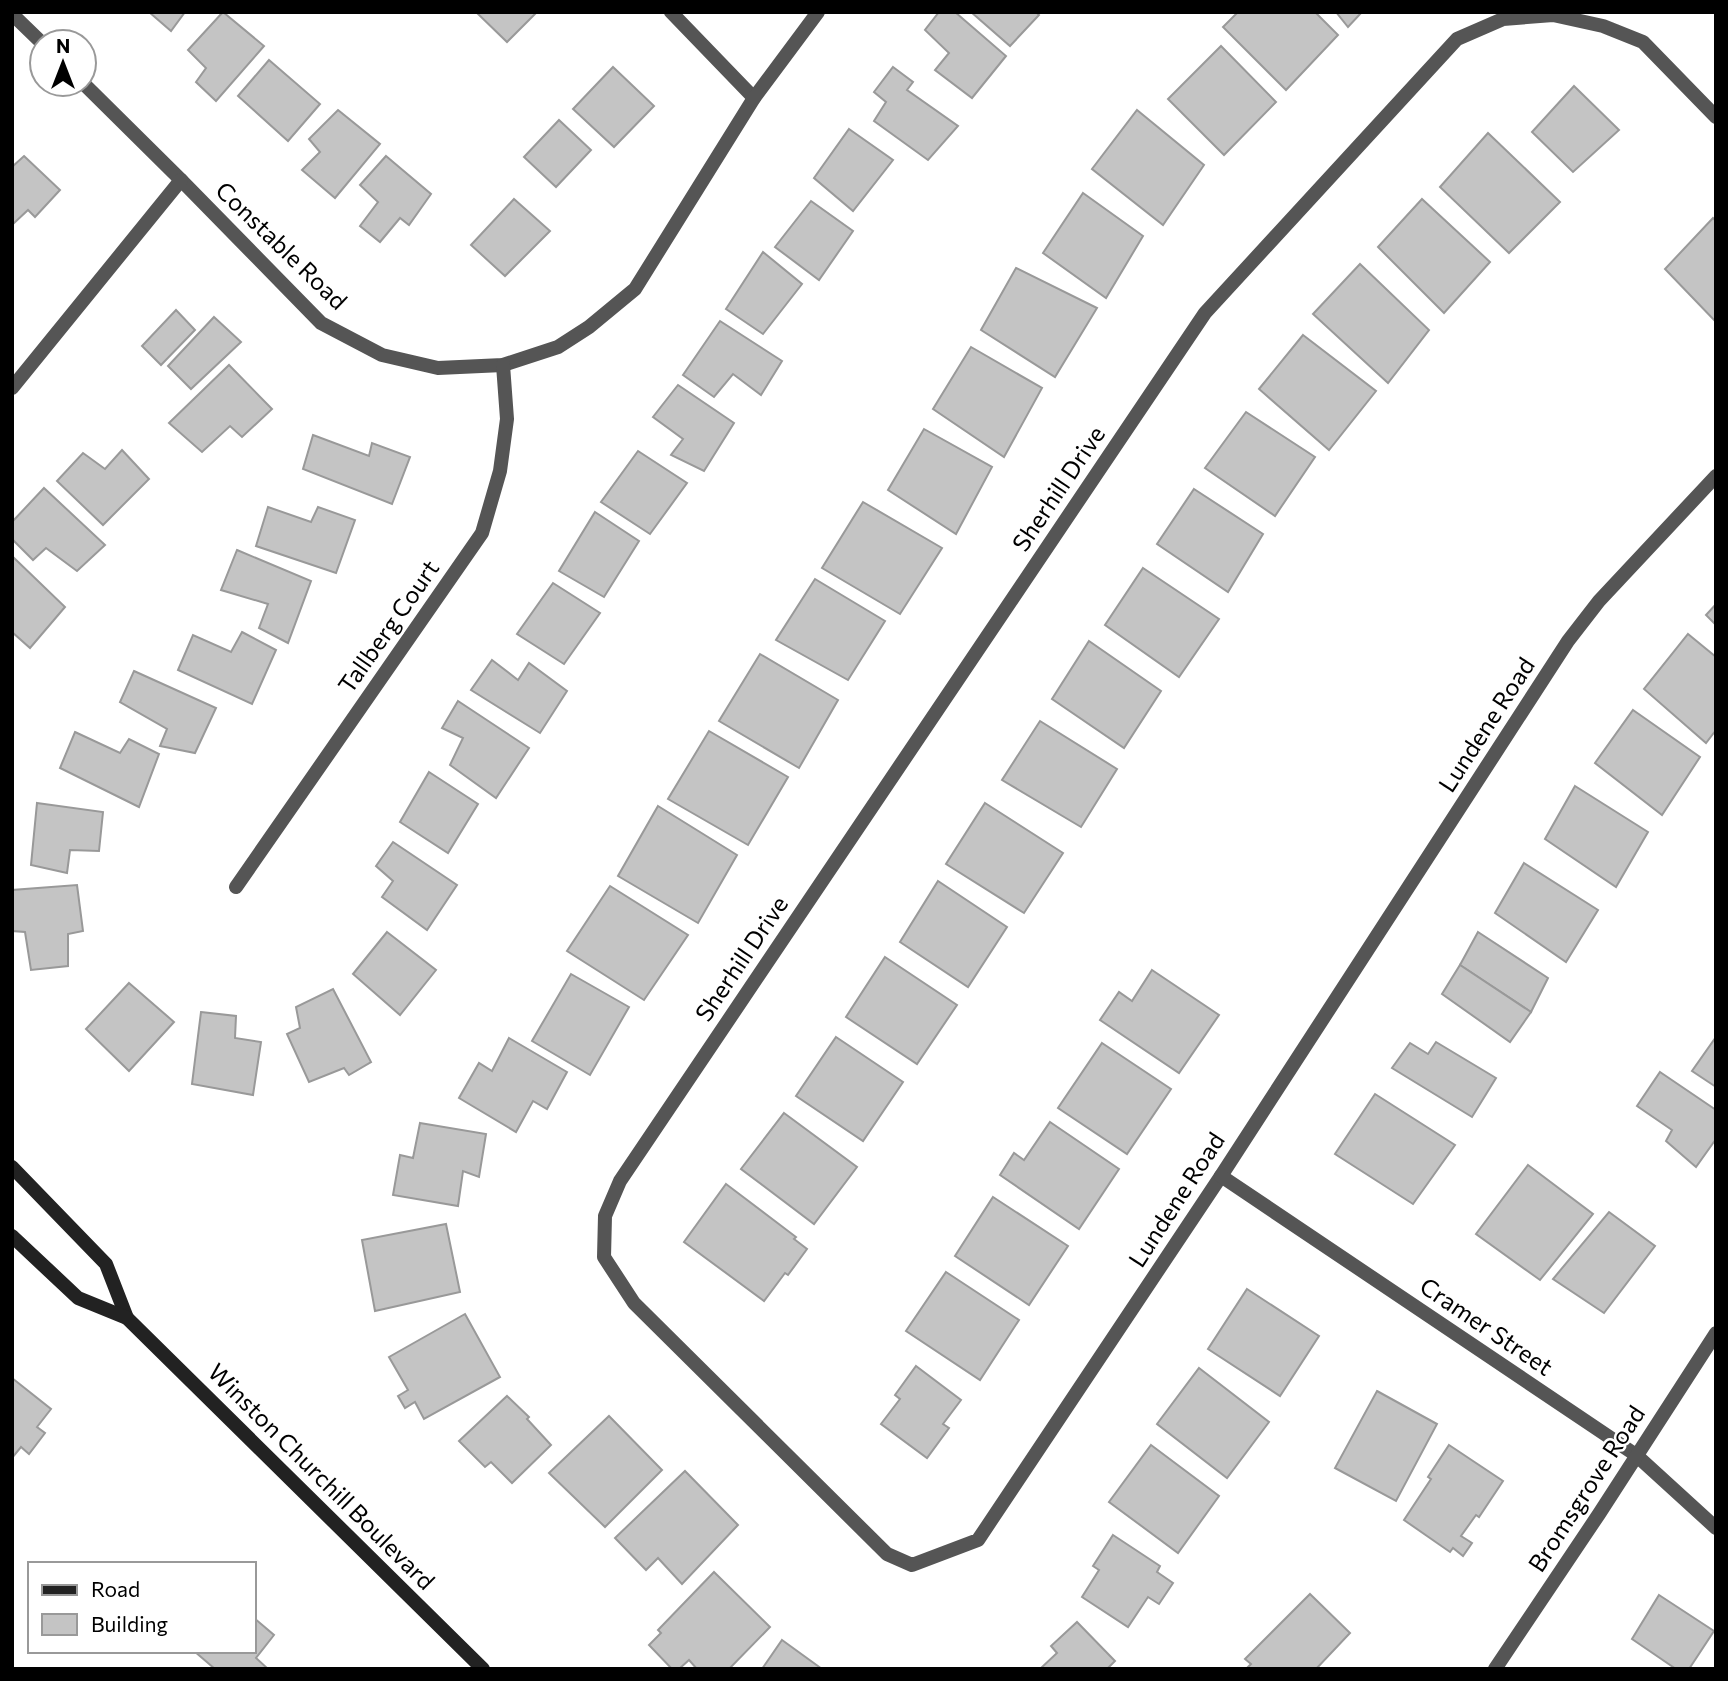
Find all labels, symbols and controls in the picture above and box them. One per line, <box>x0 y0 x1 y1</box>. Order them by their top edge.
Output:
north arrow <box>28 28 98 98</box>
text: N <box>56 34 70 57</box>
street label: Constable Road <box>210 175 354 315</box>
street label: Sherhill Drive <box>1005 420 1110 556</box>
street label: Tallberg Court <box>331 554 444 698</box>
street label: Lundene Road <box>1432 652 1540 797</box>
street label: Sherhill Drive <box>688 890 793 1026</box>
street label: Lundene Road <box>1122 1127 1230 1272</box>
street label: Cramer Street <box>1415 1271 1559 1381</box>
street label: Winston Churchill Boulevard <box>203 1357 441 1595</box>
street label: Bromsgrove Road <box>1521 1400 1650 1577</box>
legend <box>28 1562 256 1653</box>
text: Road <box>91 1576 140 1601</box>
text: Building <box>91 1611 168 1636</box>

